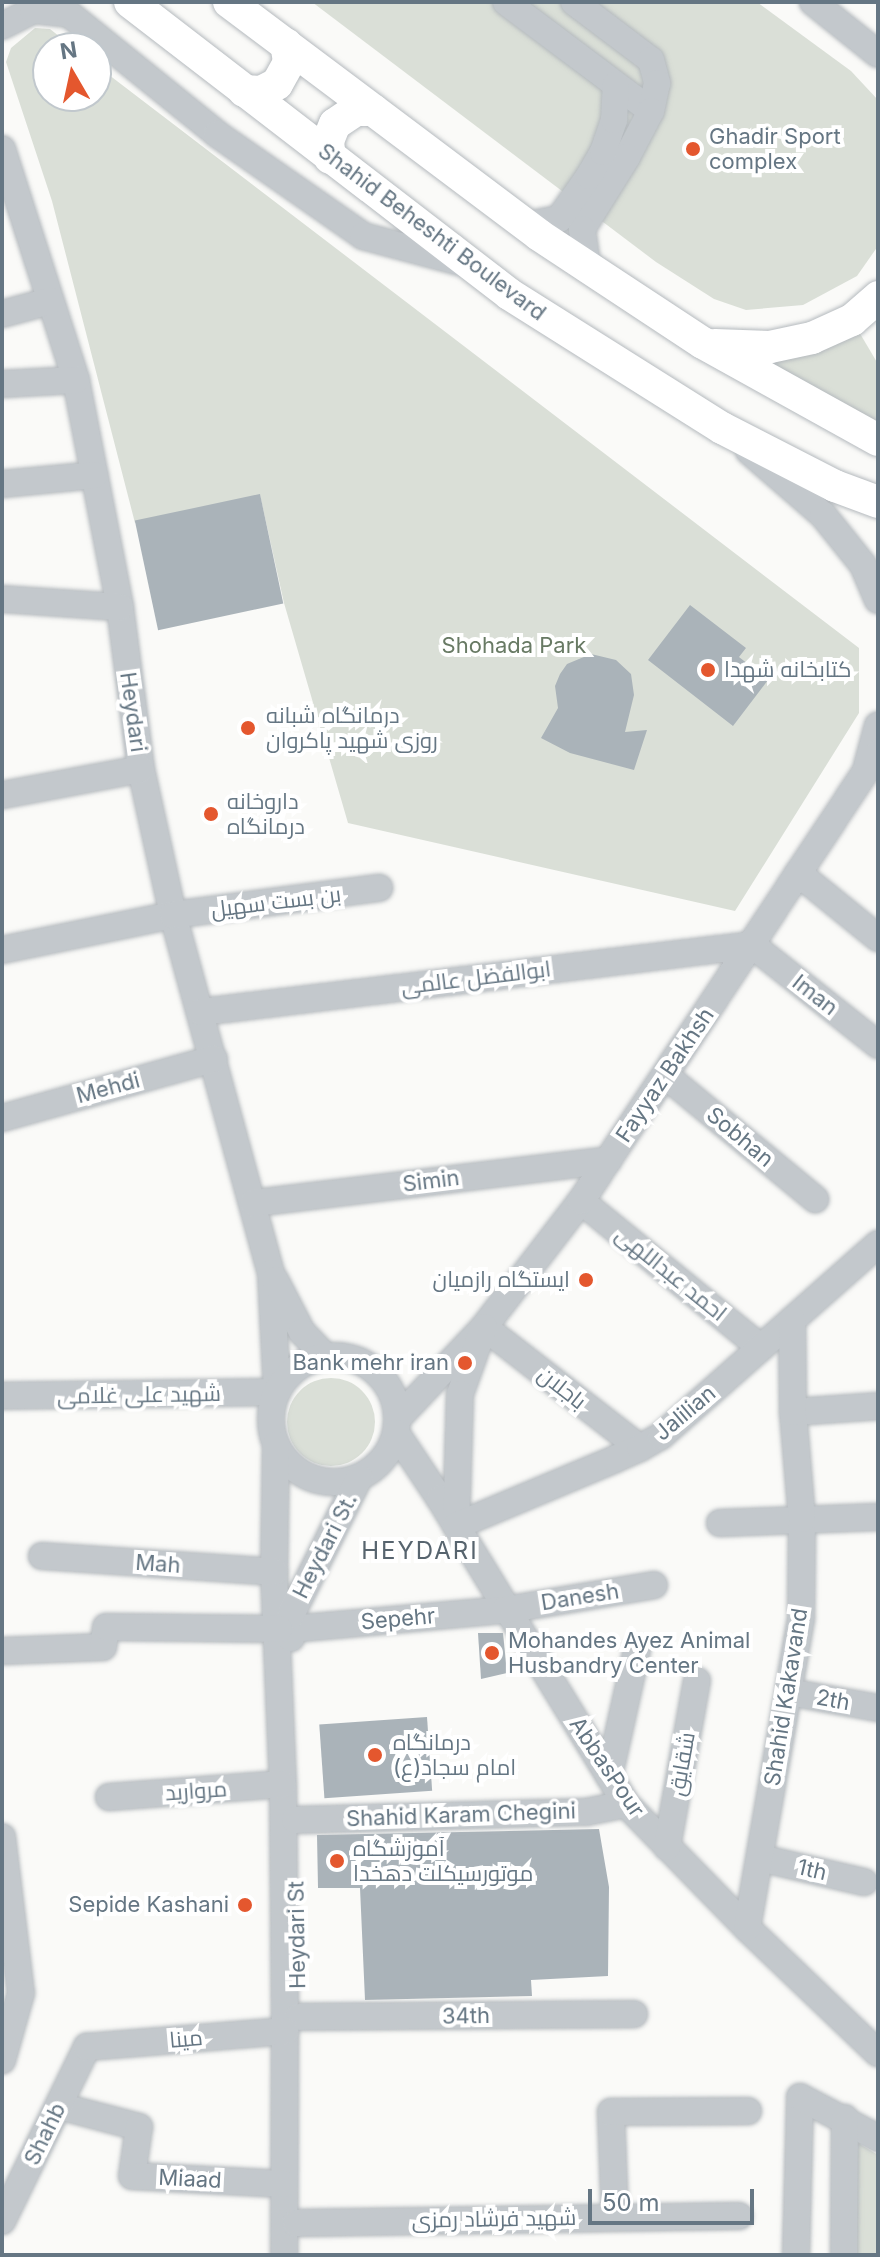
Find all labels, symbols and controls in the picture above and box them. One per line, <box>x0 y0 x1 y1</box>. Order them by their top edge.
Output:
north arrow <box>32 32 112 112</box>
text: N <box>58 36 79 64</box>
place label: Ghadir Sport complex <box>709 123 841 174</box>
street label: Shahid Beheshti Boulevard <box>313 138 551 326</box>
marker: Ghadir Sport complex <box>684 140 702 158</box>
park label: Shohada Park <box>442 633 586 659</box>
place label: کتابخانه شهدا <box>724 657 852 683</box>
marker: کتابخانه شهدا <box>699 661 717 679</box>
street label: Heydari <box>114 670 152 754</box>
place label: درمانگاه شبانه روزی شهید پاکروان <box>266 702 438 754</box>
marker: درمانگاه شبانه روزی شهید پاکروان <box>237 717 259 739</box>
place label: داروخانه درمانگاه <box>227 788 305 840</box>
marker: داروخانه درمانگاه <box>202 805 220 823</box>
street label: بن بست سهیل <box>209 881 343 923</box>
street label: ابوالفضل عالمی <box>400 956 552 1000</box>
street label: Iman <box>787 969 843 1021</box>
street label: Fayyaz Bakhsh <box>610 1003 720 1147</box>
street label: Mehdi <box>73 1067 143 1109</box>
street label: Sobhan <box>701 1101 779 1173</box>
street label: Simin <box>401 1164 461 1198</box>
street label: احمد عبداللهی <box>610 1221 732 1327</box>
place label: ایستگاه رازمیان <box>432 1267 570 1293</box>
marker: ایستگاه رازمیان <box>577 1271 595 1289</box>
place label: Bank mehr iran <box>292 1350 449 1376</box>
marker: Bank mehr iran <box>456 1354 474 1372</box>
street label: باجلان <box>533 1361 591 1415</box>
street label: شهید علی غلامی <box>57 1380 221 1410</box>
street label: Jalilian <box>649 1380 721 1446</box>
street label: Heydari St. <box>287 1489 363 1603</box>
district label: HEYDARI <box>361 1537 479 1565</box>
street label: Mah <box>135 1549 181 1579</box>
street label: Danesh <box>539 1578 621 1616</box>
street label: Sepehr <box>360 1603 436 1635</box>
street label: Shahid Kakavand <box>759 1606 813 1788</box>
place label: Mohandes Ayez Animal Husbandry Center <box>508 1627 750 1678</box>
marker: Mohandes Ayez Animal Husbandry Center <box>483 1644 501 1662</box>
street label: 2th <box>814 1684 852 1716</box>
street label: AbbasPour <box>564 1712 650 1822</box>
place label: درمانگاه امام سجاد(ع) <box>393 1729 516 1780</box>
street label: شقایق <box>663 1730 701 1798</box>
marker: درمانگاه امام سجاد(ع) <box>364 1744 386 1766</box>
street label: مروارید <box>164 1776 228 1806</box>
street label: Shahid Karam Chegini <box>346 1798 576 1832</box>
place label: آموزشگاه موتورسیکلت دهخدا <box>353 1835 533 1886</box>
marker: آموزشگاه موتورسیکلت دهخدا <box>328 1852 346 1870</box>
street label: 1th <box>795 1854 829 1886</box>
street label: Heydari St <box>283 1881 311 1989</box>
place label: Sepide Kashani <box>68 1892 229 1918</box>
marker: Sepide Kashani <box>236 1896 254 1914</box>
street label: 34th <box>442 2002 490 2030</box>
street label: مینا <box>168 2024 204 2054</box>
street label: Shahb <box>19 2099 71 2169</box>
street label: Miaad <box>158 2164 222 2194</box>
scale bar <box>592 2173 758 2223</box>
text: 50 m <box>602 2188 660 2217</box>
street label: شهید فرشاد رمزی <box>411 2204 577 2234</box>

